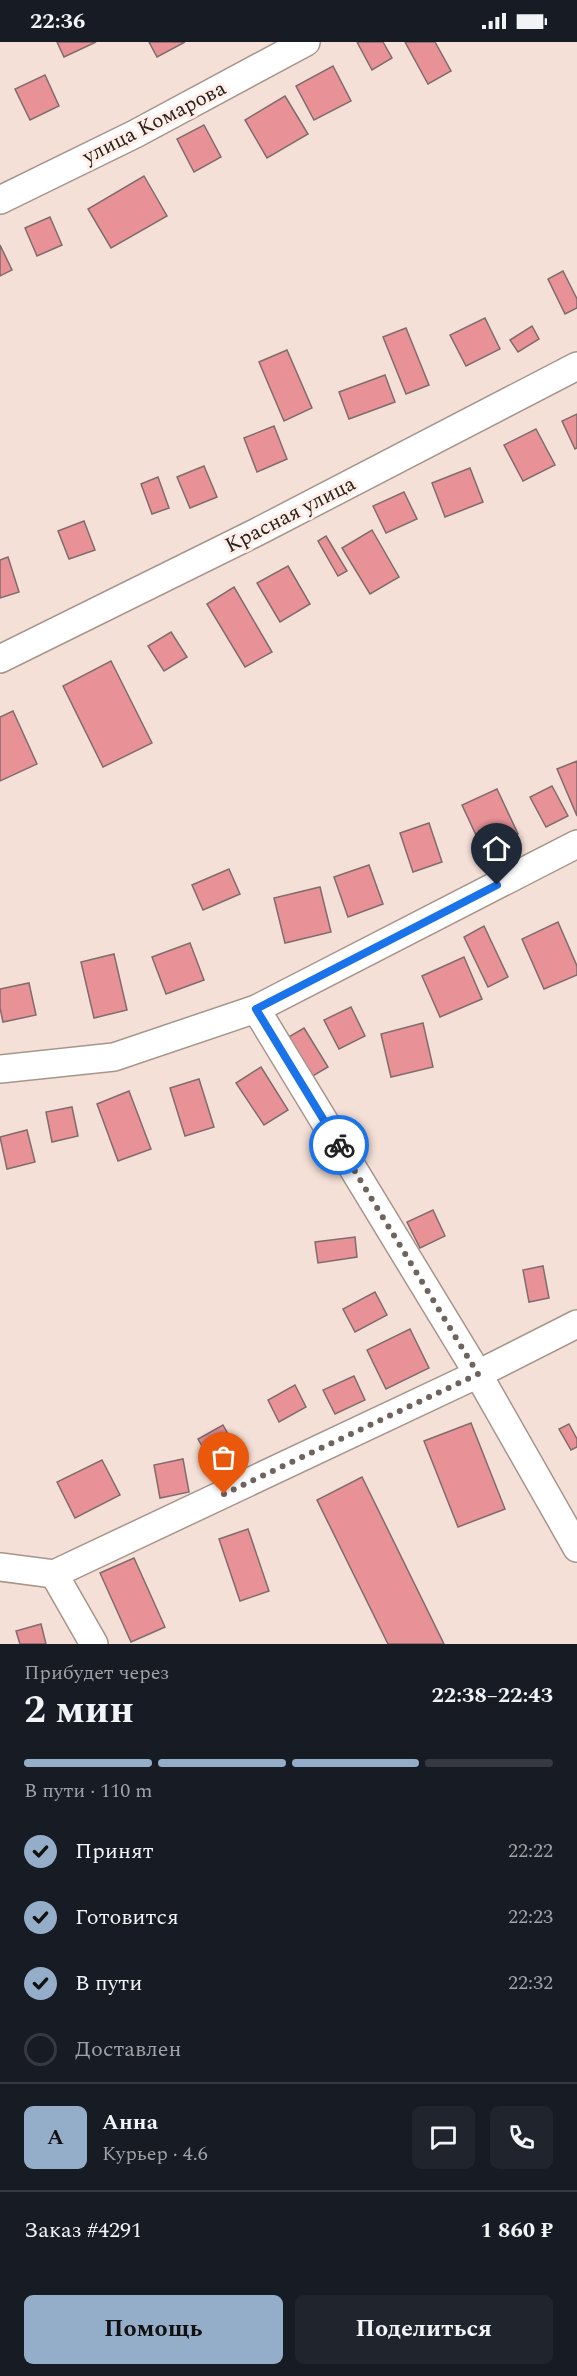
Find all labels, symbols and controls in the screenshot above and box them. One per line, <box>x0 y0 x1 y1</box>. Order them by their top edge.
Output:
text: 22:36 <box>30 5 85 38</box>
street label: улица Комарова <box>76 73 233 173</box>
street label: Красная улица <box>219 468 362 562</box>
pin <box>471 823 522 885</box>
icon: home <box>480 832 513 865</box>
courier <box>309 1115 369 1175</box>
icon: bike <box>323 1129 356 1162</box>
pin <box>198 1432 249 1494</box>
icon: bag <box>207 1441 240 1474</box>
text: Прибудет через <box>24 1658 169 1688</box>
text: 22:38–22:43 <box>431 1679 553 1712</box>
text: 2 мин <box>24 1681 134 1740</box>
text: В пути · 110 m <box>24 1776 152 1806</box>
icon: check <box>24 1835 57 1868</box>
text: Принят <box>75 1835 154 1868</box>
text: 22:22 <box>508 1836 553 1866</box>
icon: check <box>24 1901 57 1934</box>
text: Готовится <box>75 1901 179 1934</box>
text: 22:23 <box>508 1902 553 1932</box>
icon: check <box>24 1967 57 2000</box>
text: В пути <box>75 1967 142 2000</box>
text: 22:32 <box>508 1968 553 1998</box>
text: Доставлен <box>75 2033 182 2066</box>
text: Анна <box>102 2106 158 2139</box>
button: chat <box>412 2106 475 2169</box>
button: phone <box>490 2106 553 2169</box>
text: А <box>47 2121 64 2154</box>
text: Курьер · 4.6 <box>102 2139 208 2169</box>
text: Заказ #4291 <box>24 2214 142 2247</box>
text: 1 860 ₽ <box>480 2214 553 2247</box>
button: Помощь <box>24 2295 283 2364</box>
button: Поделиться <box>295 2295 553 2364</box>

